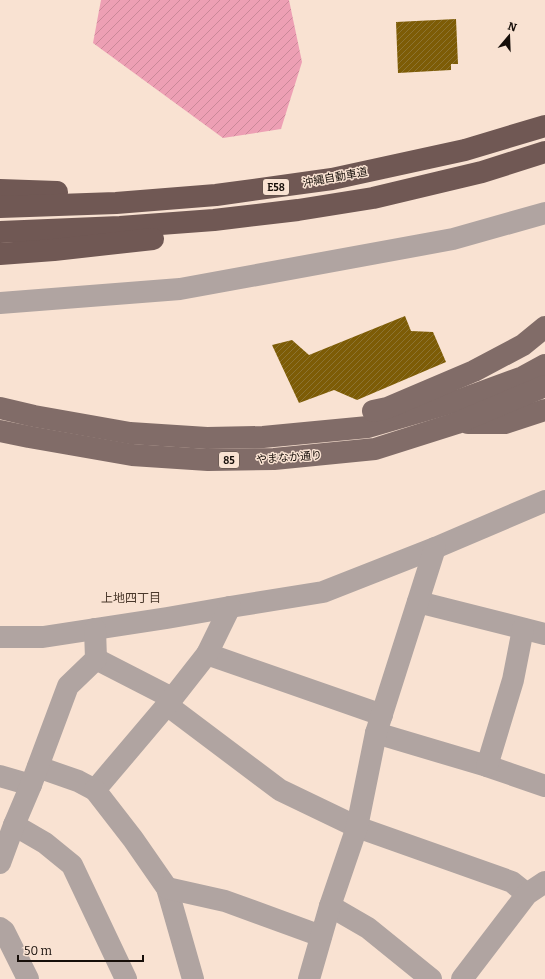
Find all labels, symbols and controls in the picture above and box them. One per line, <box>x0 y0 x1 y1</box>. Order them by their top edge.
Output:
north arrow <box>489 16 529 56</box>
text: N <box>506 19 519 35</box>
street label: 沖縄自動車道 <box>301 165 369 190</box>
road number: E58 <box>263 179 289 195</box>
street label: やまなか通り <box>256 449 322 466</box>
road number: 85 <box>219 452 239 468</box>
district label: 上地四丁目 <box>101 591 161 605</box>
scale bar <box>18 937 143 963</box>
text: 50 m <box>24 944 53 958</box>

